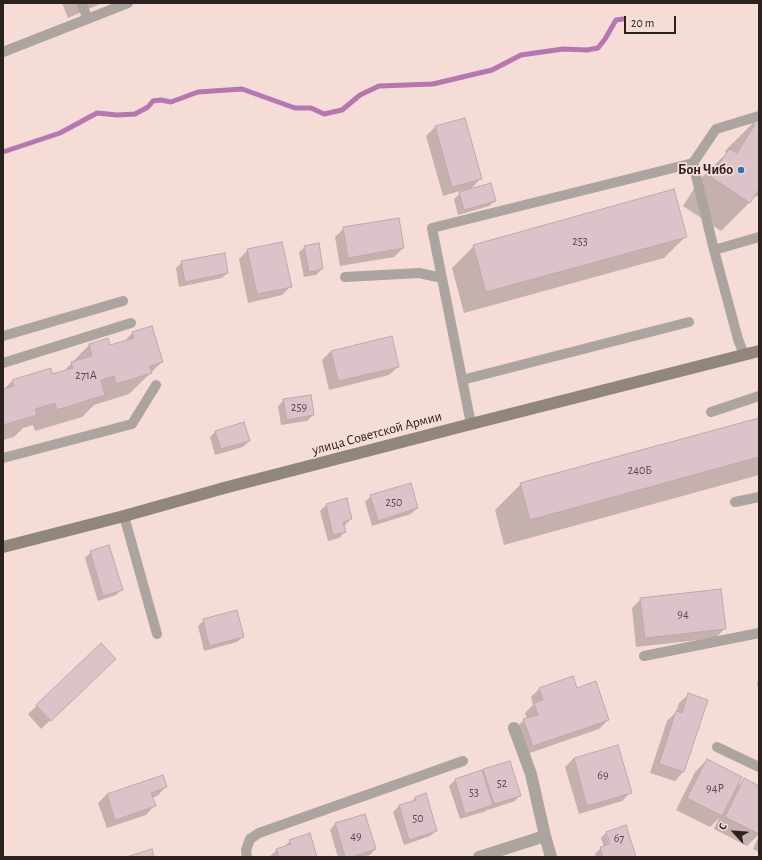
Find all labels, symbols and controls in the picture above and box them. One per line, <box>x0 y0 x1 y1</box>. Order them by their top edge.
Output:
scale bar <box>626 8 678 34</box>
text: 20 m <box>631 17 654 29</box>
place label: Бон Чибо <box>678 162 733 178</box>
marker: Бон Чибо <box>736 165 746 175</box>
house number: 253 <box>572 234 588 248</box>
house number: 271А <box>75 368 97 382</box>
house number: 259 <box>291 400 307 414</box>
street label: улица Советской Армии <box>310 408 444 458</box>
house number: 240Б <box>628 463 652 477</box>
house number: 250 <box>386 495 402 509</box>
house number: 94 <box>677 607 689 621</box>
house number: 69 <box>597 768 609 782</box>
house number: 52 <box>497 776 507 790</box>
house number: 94Р <box>706 781 724 795</box>
house number: 53 <box>469 785 479 799</box>
house number: 50 <box>412 811 424 825</box>
north arrow <box>714 812 754 852</box>
text: С <box>716 821 729 832</box>
house number: 49 <box>350 829 362 843</box>
house number: 67 <box>614 831 624 845</box>

